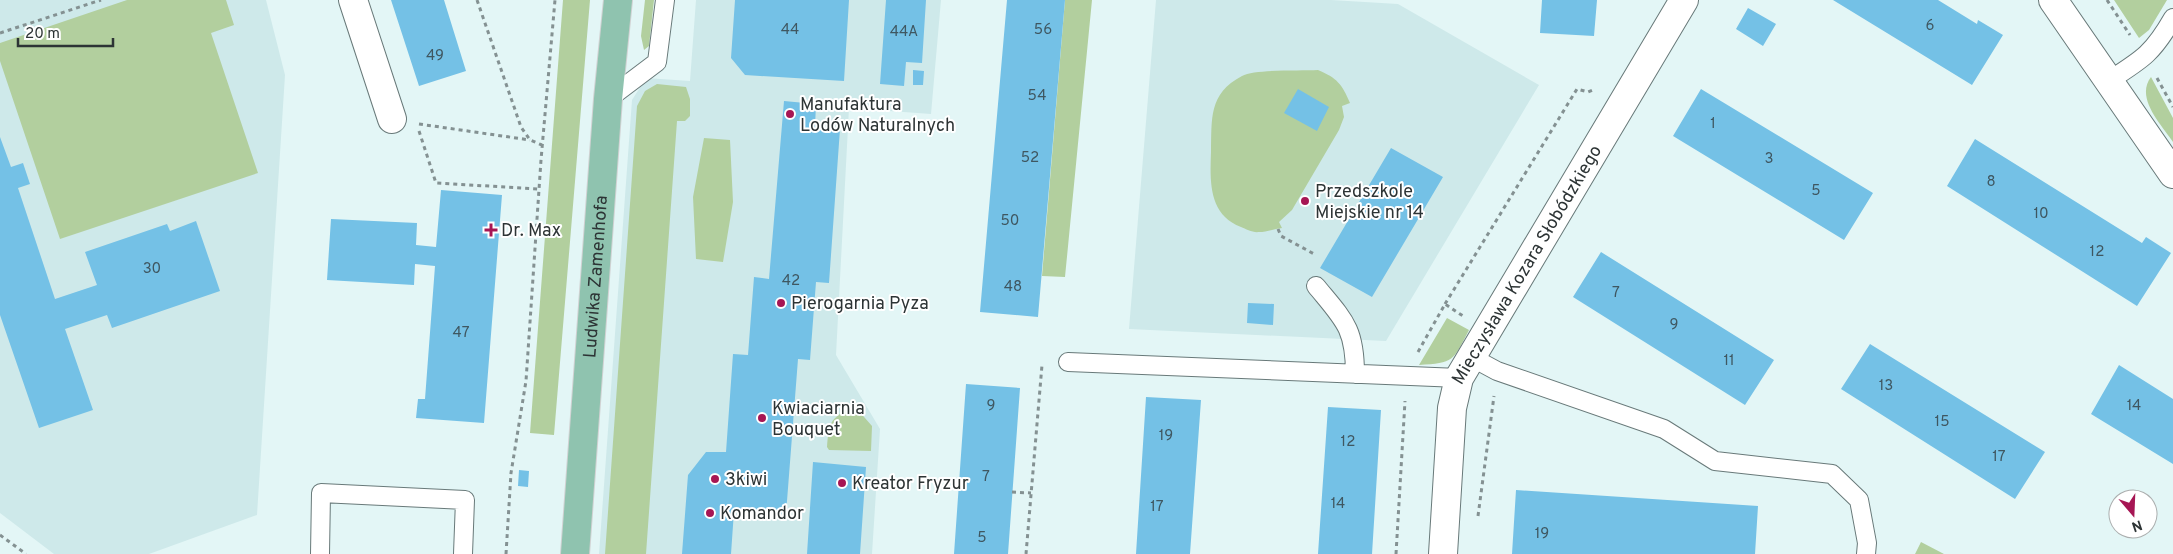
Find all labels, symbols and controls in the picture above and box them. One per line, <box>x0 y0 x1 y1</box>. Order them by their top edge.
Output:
scale bar <box>18 15 112 47</box>
house number: 6 <box>1926 17 1935 36</box>
house number: 44 <box>781 21 799 40</box>
house number: 56 <box>1034 21 1052 40</box>
house number: 44A <box>890 23 918 42</box>
text: 20 m <box>25 25 60 44</box>
house number: 49 <box>426 47 444 66</box>
house number: 54 <box>1028 87 1046 106</box>
place label: Manufaktura Lodów Naturalnych <box>800 94 955 138</box>
marker: Manufaktura Lodów Naturalnych <box>784 108 796 120</box>
house number: 1 <box>1710 115 1716 134</box>
street label: Mieczysława Kozara Słobódzkiego <box>1448 141 1608 389</box>
house number: 52 <box>1021 149 1039 168</box>
house number: 3 <box>1764 150 1774 169</box>
house number: 8 <box>1986 173 1996 192</box>
place label: Przedszkole Miejskie nr 14 <box>1315 181 1424 225</box>
house number: 5 <box>1811 182 1821 201</box>
street label: Ludwika Zamenhofa <box>579 195 614 359</box>
marker: Przedszkole Miejskie nr 14 <box>1299 195 1311 207</box>
house number: 10 <box>2033 205 2049 224</box>
house number: 50 <box>1001 212 1019 231</box>
place label: Dr. Max <box>501 220 561 243</box>
marker: Dr. Max <box>485 224 497 236</box>
house number: 12 <box>2090 243 2104 262</box>
house number: 30 <box>143 260 161 279</box>
house number: 42 <box>782 272 800 291</box>
house number: 48 <box>1004 278 1022 297</box>
house number: 7 <box>1612 284 1620 303</box>
place label: Pierogarnia Pyza <box>791 293 929 316</box>
marker: Pierogarnia Pyza <box>775 297 787 309</box>
house number: 9 <box>1670 316 1678 335</box>
house number: 47 <box>453 324 470 343</box>
house number: 11 <box>1723 352 1735 371</box>
house number: 13 <box>1879 377 1893 396</box>
house number: 9 <box>987 397 995 416</box>
house number: 14 <box>2127 397 2141 416</box>
place label: Kwiaciarnia Bouquet <box>772 398 865 442</box>
marker: Kwiaciarnia Bouquet <box>756 412 768 424</box>
house number: 15 <box>1935 413 1949 432</box>
house number: 19 <box>1159 427 1173 446</box>
house number: 12 <box>1341 433 1355 452</box>
house number: 17 <box>1992 448 2006 467</box>
house number: 7 <box>982 468 990 487</box>
place label: 3kiwi <box>725 469 767 492</box>
marker: 3kiwi <box>709 473 721 485</box>
place label: Kreator Fryzur <box>852 473 969 496</box>
marker: Kreator Fryzur <box>836 477 848 489</box>
north arrow <box>2108 489 2158 539</box>
house number: 14 <box>1331 495 1345 514</box>
house number: 17 <box>1150 498 1164 517</box>
place label: Komandor <box>720 503 804 526</box>
marker: Komandor <box>704 507 716 519</box>
text: N <box>2129 515 2144 535</box>
house number: 19 <box>1535 525 1549 544</box>
house number: 5 <box>977 529 987 548</box>

